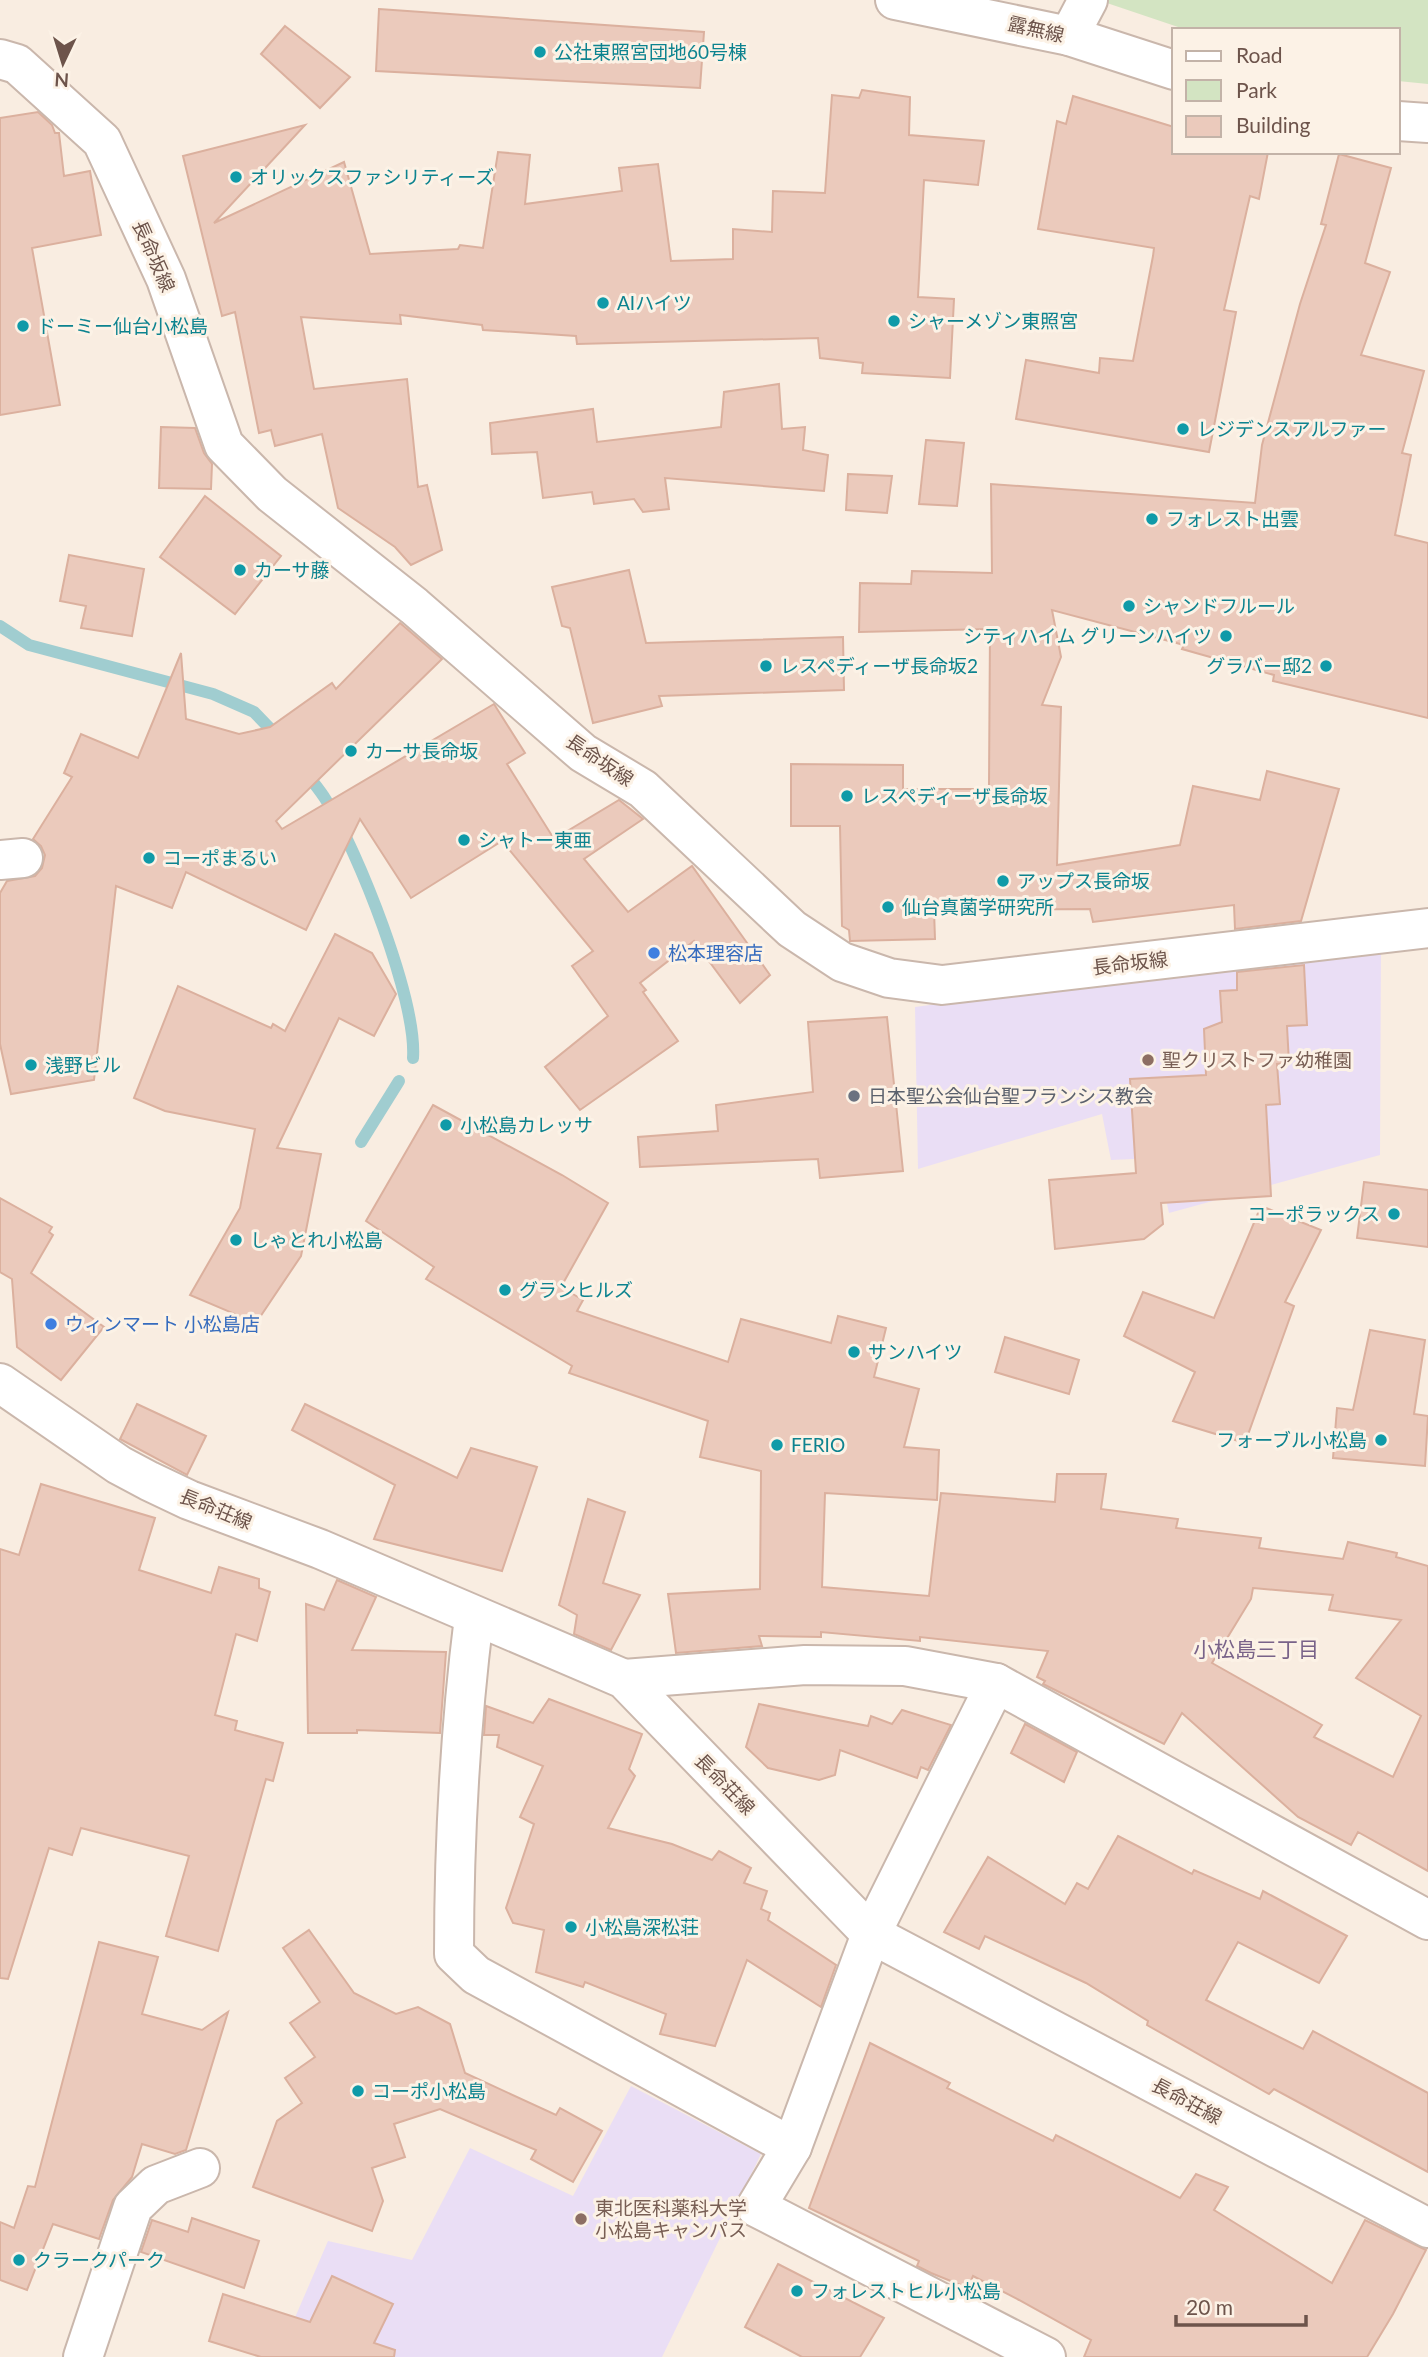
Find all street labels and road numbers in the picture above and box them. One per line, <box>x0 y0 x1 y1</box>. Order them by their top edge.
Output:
street label: 露無線 <box>1006 11 1066 46</box>
street label: 長命坂線 <box>128 216 180 295</box>
street label: 長命坂線 <box>562 729 638 790</box>
street label: 長命坂線 <box>1091 946 1169 979</box>
street label: 長命荘線 <box>177 1484 256 1533</box>
street label: 長命荘線 <box>691 1748 760 1819</box>
street label: 長命荘線 <box>1148 2073 1226 2129</box>

